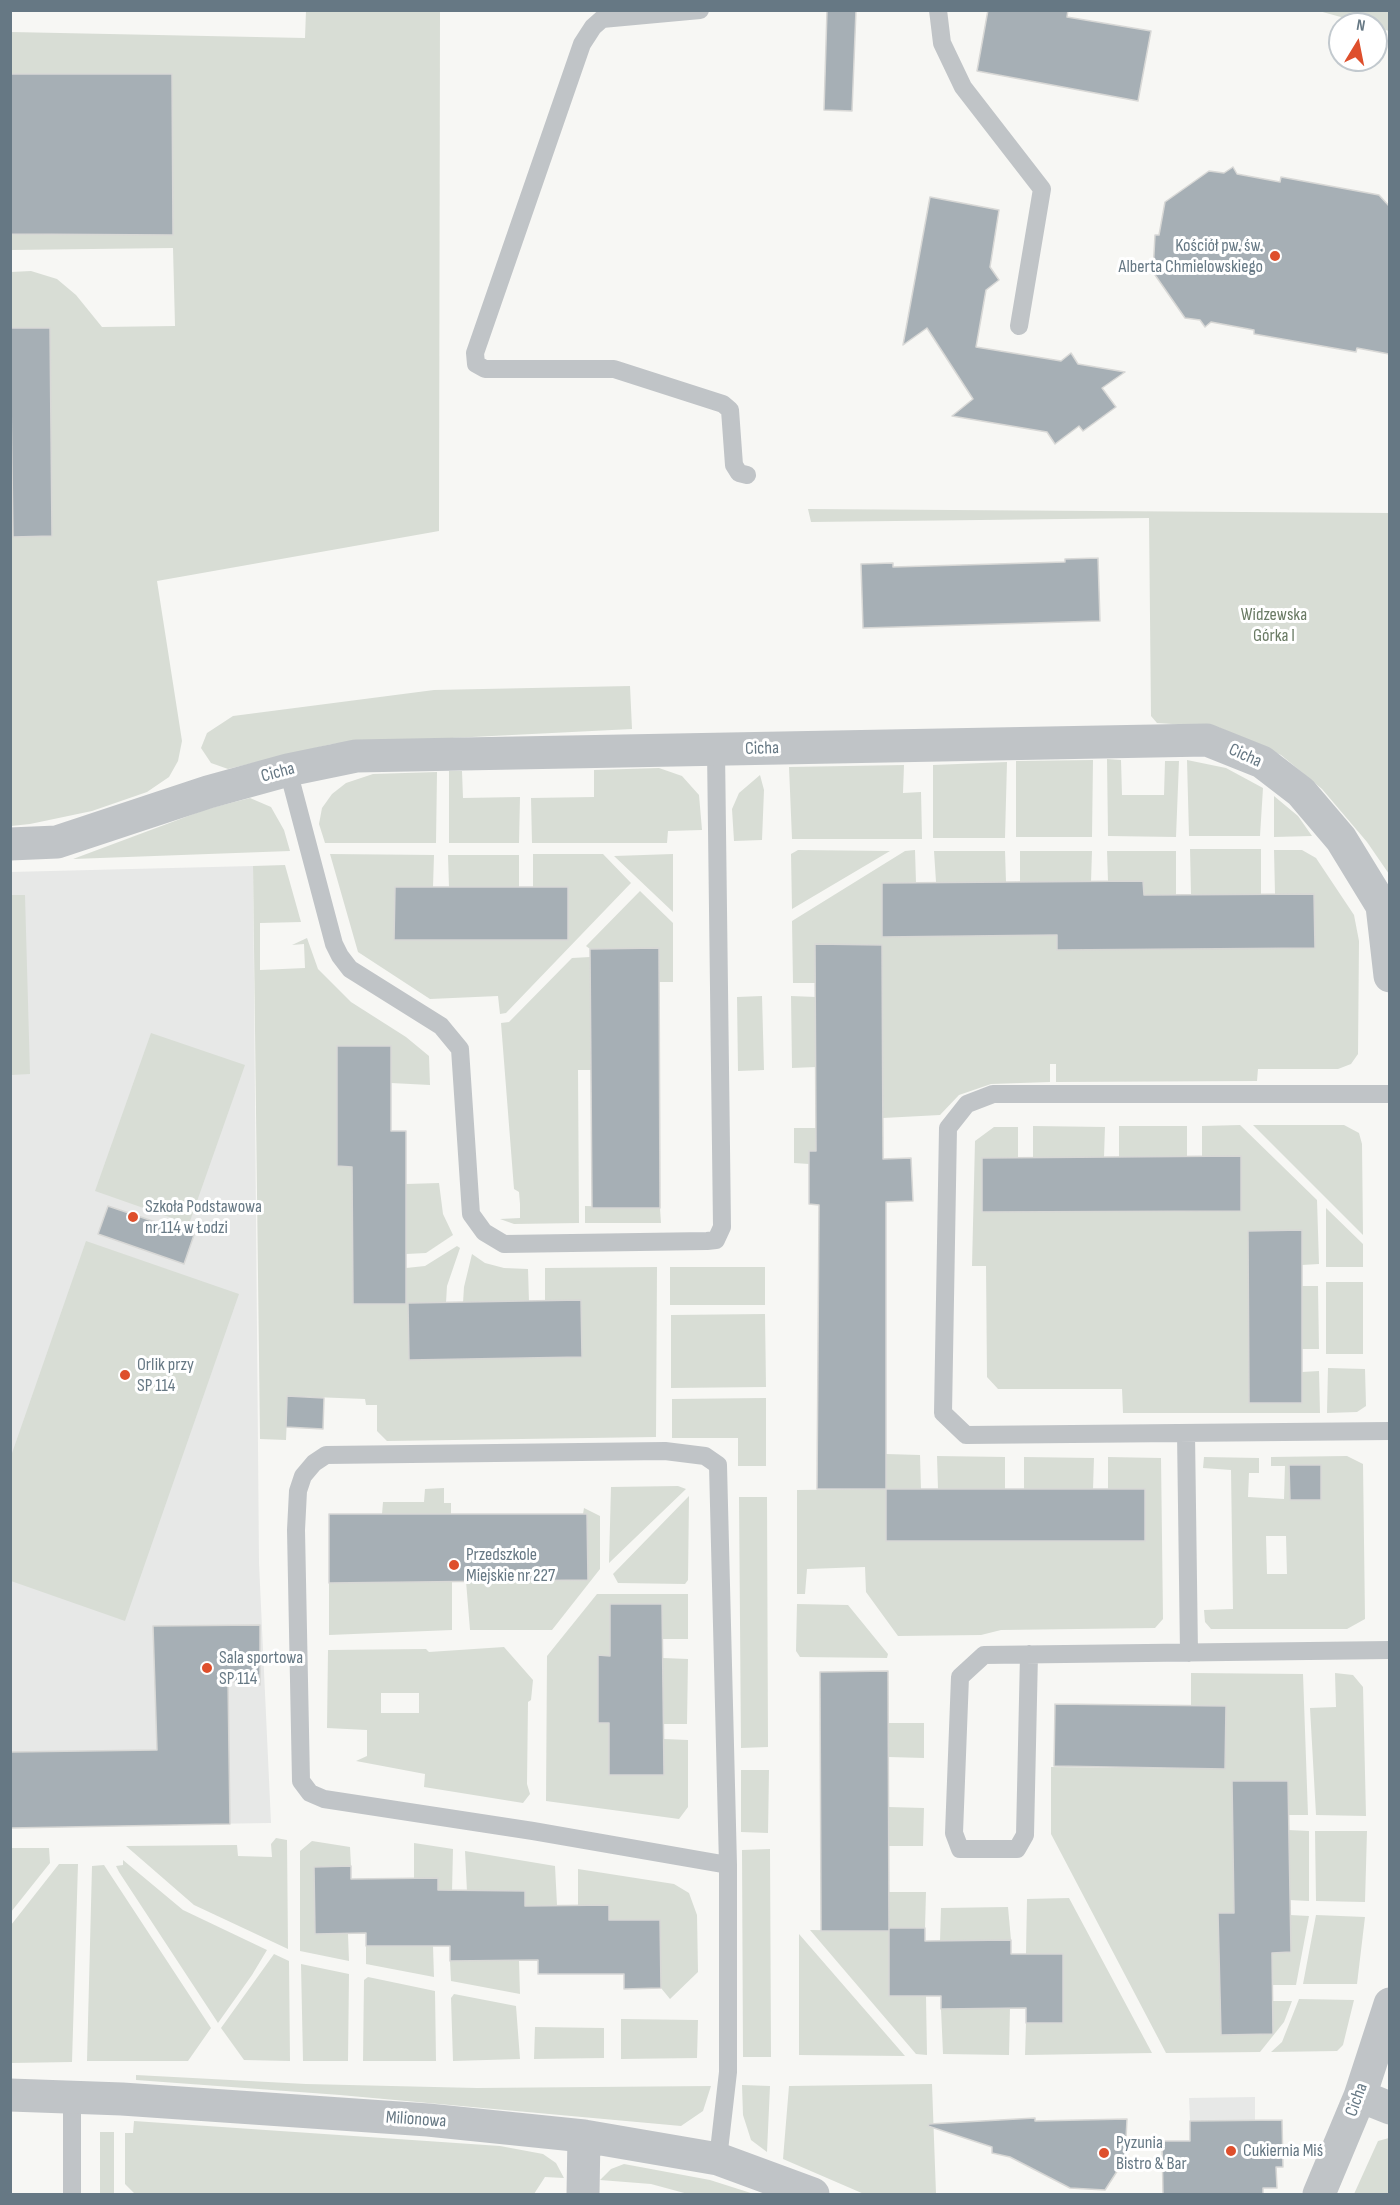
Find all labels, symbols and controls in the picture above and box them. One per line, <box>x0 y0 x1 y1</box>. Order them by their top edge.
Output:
north arrow <box>1328 12 1388 72</box>
text: N <box>1355 16 1367 36</box>
place label: Kościół pw. św. Alberta Chmielowskiego <box>1119 235 1263 278</box>
marker: Kościół pw. św. Alberta Chmielowskiego <box>1268 249 1282 263</box>
park label: Widzewska Górka I <box>1241 604 1307 646</box>
street label: Cicha <box>745 738 779 760</box>
street label: Cicha <box>1225 739 1265 773</box>
street label: Cicha <box>259 758 297 788</box>
place label: Szkoła Podstawowa nr 114 w Łodzi <box>145 1196 262 1238</box>
marker: Szkoła Podstawowa nr 114 w Łodzi <box>126 1210 140 1224</box>
place label: Orlik przy SP 114 <box>137 1354 194 1396</box>
marker: Orlik przy SP 114 <box>118 1368 132 1382</box>
place label: Przedszkole Miejskie nr 227 <box>466 1544 555 1586</box>
marker: Przedszkole Miejskie nr 227 <box>447 1558 461 1572</box>
place label: Sala sportowa SP 114 <box>219 1647 303 1690</box>
marker: Sala sportowa SP 114 <box>200 1661 214 1675</box>
street label: Cicha <box>1341 2080 1373 2120</box>
street label: Milionowa <box>385 2107 447 2133</box>
place label: Pyzunia Bistro & Bar <box>1116 2132 1187 2174</box>
place label: Cukiernia Miś <box>1243 2140 1323 2162</box>
marker: Cukiernia Miś <box>1224 2144 1238 2158</box>
marker: Pyzunia Bistro & Bar <box>1097 2146 1111 2160</box>

